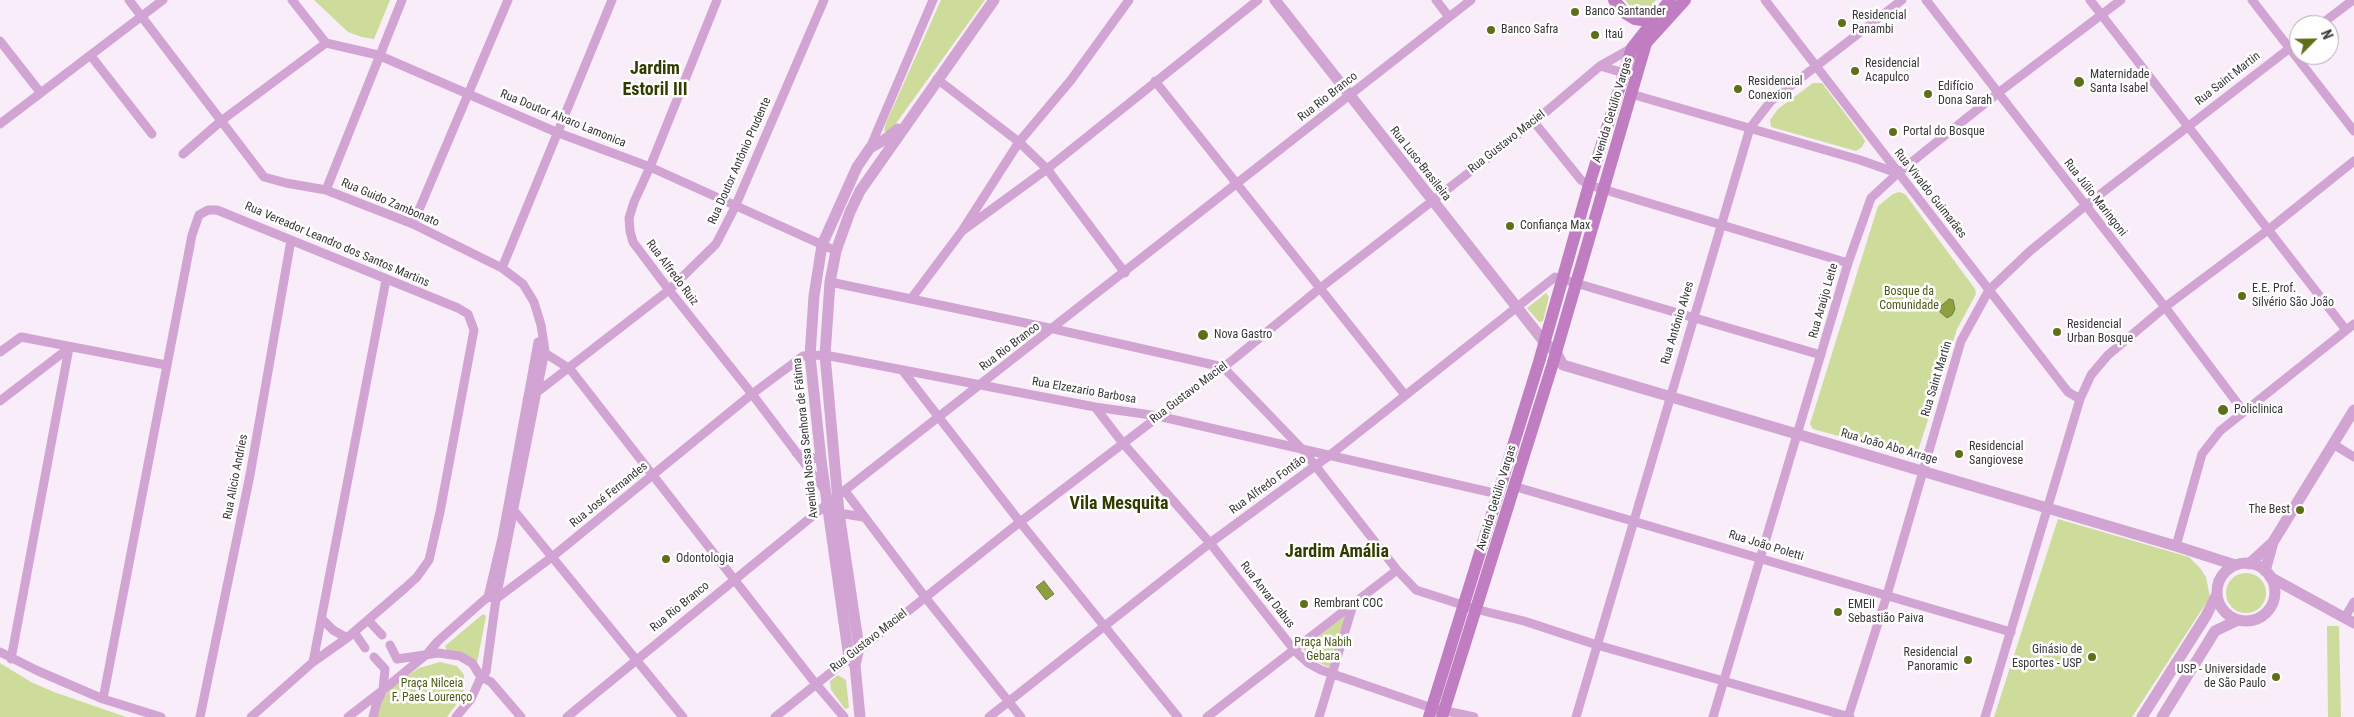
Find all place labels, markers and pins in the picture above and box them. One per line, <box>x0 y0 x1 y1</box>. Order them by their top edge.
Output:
place label: Banco Santander <box>1585 5 1666 19</box>
marker: Banco Santander <box>1569 6 1581 18</box>
place label: Residencial Panambi <box>1852 9 1906 37</box>
marker: Residencial Panambi <box>1836 17 1848 29</box>
place label: Banco Safra <box>1501 23 1558 37</box>
marker: Banco Safra <box>1485 24 1497 36</box>
place label: Itaú <box>1605 28 1623 42</box>
marker: Itaú <box>1589 29 1601 41</box>
place label: Residencial Acapulco <box>1865 57 1919 85</box>
marker: Residencial Acapulco <box>1849 65 1861 77</box>
place label: Maternidade Santa Isabel <box>2090 68 2149 96</box>
place label: Residencial Conexion <box>1748 75 1802 103</box>
marker: Maternidade Santa Isabel <box>2072 75 2086 89</box>
place label: Edifício Dona Sarah <box>1938 80 1992 108</box>
marker: Residencial Conexion <box>1732 83 1744 95</box>
marker: Edifício Dona Sarah <box>1922 88 1934 100</box>
place label: Portal do Bosque <box>1903 125 1985 139</box>
marker: Portal do Bosque <box>1887 126 1899 138</box>
place label: Confiança Max <box>1520 219 1590 233</box>
marker: Confiança Max <box>1504 220 1516 232</box>
place label: E.E. Prof. Silvério São João <box>2252 282 2334 310</box>
marker: E.E. Prof. Silvério São João <box>2236 290 2248 302</box>
place label: Residencial Urban Bosque <box>2067 318 2133 346</box>
marker: Residencial Urban Bosque <box>2051 326 2063 338</box>
marker: Nova Gastro <box>1196 328 1210 342</box>
place label: Nova Gastro <box>1214 328 1272 342</box>
marker: Policlinica <box>2216 403 2230 417</box>
place label: Policlinica <box>2234 403 2283 417</box>
place label: Residencial Sangiovese <box>1969 440 2023 468</box>
marker: Residencial Sangiovese <box>1953 448 1965 460</box>
place label: The Best <box>2248 503 2290 517</box>
marker: The Best <box>2294 504 2306 516</box>
place label: Odontologia <box>676 552 734 566</box>
marker: Odontologia <box>660 553 672 565</box>
place label: Rembrant COC <box>1314 597 1383 611</box>
marker: Rembrant COC <box>1298 598 1310 610</box>
place label: EMEII Sebastião Paiva <box>1848 598 1924 626</box>
marker: EMEII Sebastião Paiva <box>1832 606 1844 618</box>
place label: Ginásio de Esportes - USP <box>2012 643 2082 671</box>
place label: Residencial Panoramic <box>1904 646 1958 674</box>
marker: Ginásio de Esportes - USP <box>2086 651 2098 663</box>
marker: Residencial Panoramic <box>1962 654 1974 666</box>
place label: USP - Universidade de São Paulo <box>2177 663 2266 691</box>
marker: USP - Universidade de São Paulo <box>2270 671 2282 683</box>

